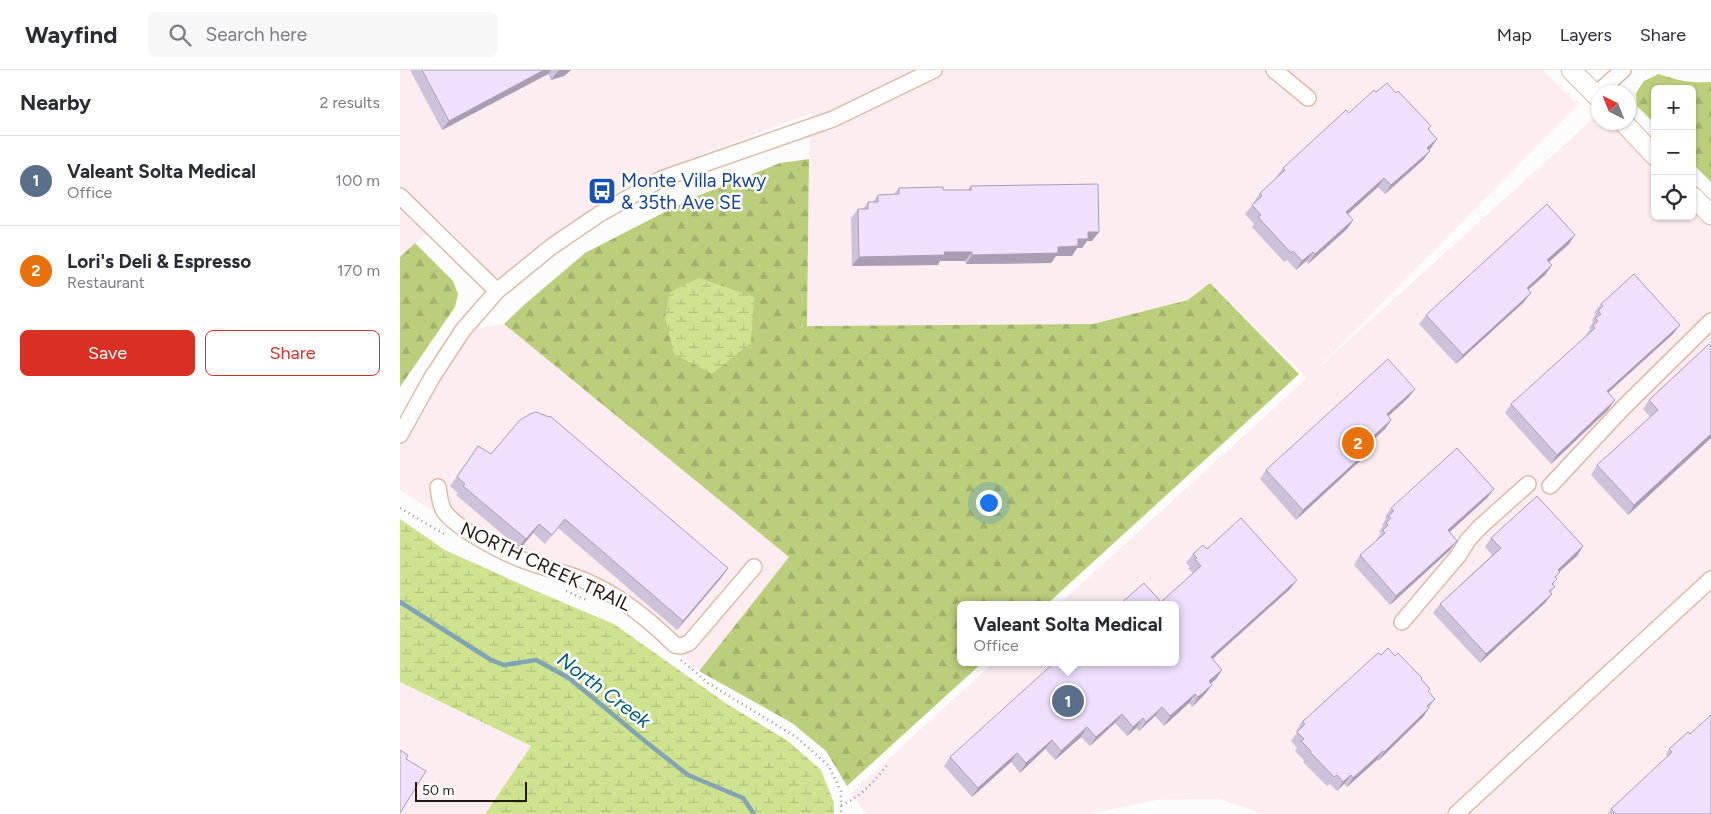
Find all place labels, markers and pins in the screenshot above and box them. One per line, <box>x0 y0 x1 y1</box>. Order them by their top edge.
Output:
place label: Monte Villa Pkwy & 35th Ave SE <box>621 169 766 214</box>
bus stop icon: Monte Villa Pkwy & 35th Ave SE <box>587 176 617 206</box>
pin: 2 <box>1342 424 1374 462</box>
pin: 1 <box>1052 682 1084 720</box>

